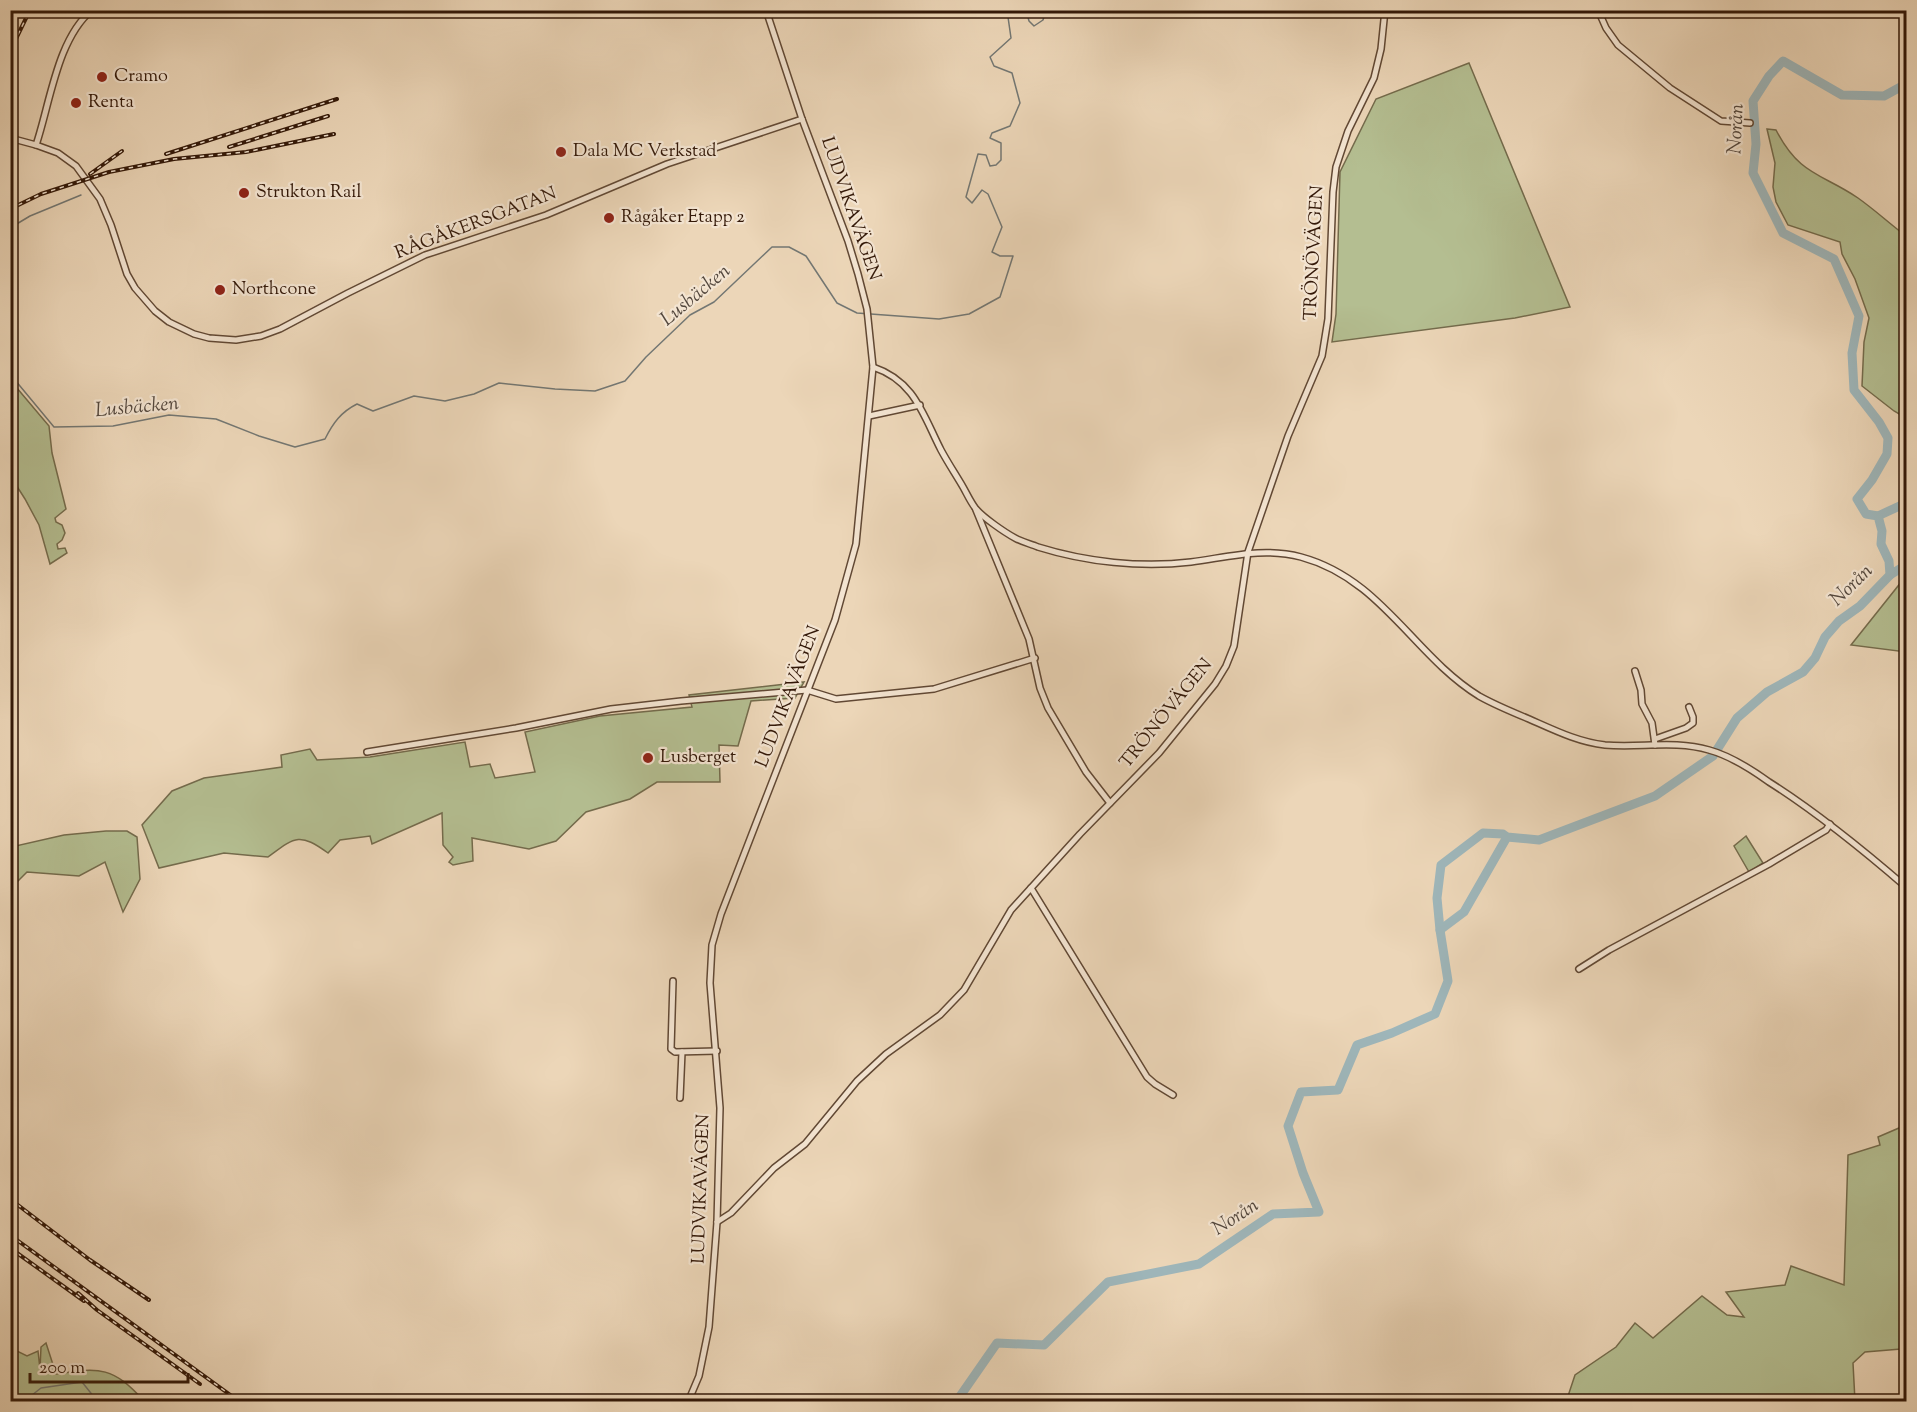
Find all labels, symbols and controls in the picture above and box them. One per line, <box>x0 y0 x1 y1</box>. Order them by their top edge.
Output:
place label: Cramo <box>114 64 168 90</box>
marker: Cramo <box>95 70 109 84</box>
place label: Renta <box>88 90 134 116</box>
marker: Renta <box>69 96 83 110</box>
water label: Norån <box>1721 103 1753 155</box>
street label: LUDVIKAVÄGEN <box>813 134 887 284</box>
place label: Dala MC Verkstad <box>573 139 716 165</box>
marker: Dala MC Verkstad <box>554 145 568 159</box>
place label: Strukton Rail <box>256 180 361 206</box>
street label: RÅGÅKERSGATAN <box>391 181 561 267</box>
street label: TRÖNÖVÄGEN <box>1298 185 1332 321</box>
marker: Strukton Rail <box>237 186 251 200</box>
place label: Rågåker Etapp 2 <box>621 205 745 231</box>
marker: Rågåker Etapp 2 <box>602 211 616 225</box>
water label: Lusbäcken <box>655 258 738 334</box>
place label: Northcone <box>232 277 316 303</box>
marker: Northcone <box>213 283 227 297</box>
water label: Lusbäcken <box>94 390 181 426</box>
water label: Norån <box>1824 558 1881 614</box>
street label: LUDVIKAVÄGEN <box>750 622 828 772</box>
street label: TRÖNÖVÄGEN <box>1114 653 1220 775</box>
place label: Lusberget <box>660 745 736 771</box>
marker: Lusberget <box>641 751 655 765</box>
street label: LUDVIKAVÄGEN <box>686 1114 718 1264</box>
water label: Norån <box>1207 1192 1266 1244</box>
scale bar <box>30 1346 188 1384</box>
text: 200 m <box>39 1356 85 1382</box>

